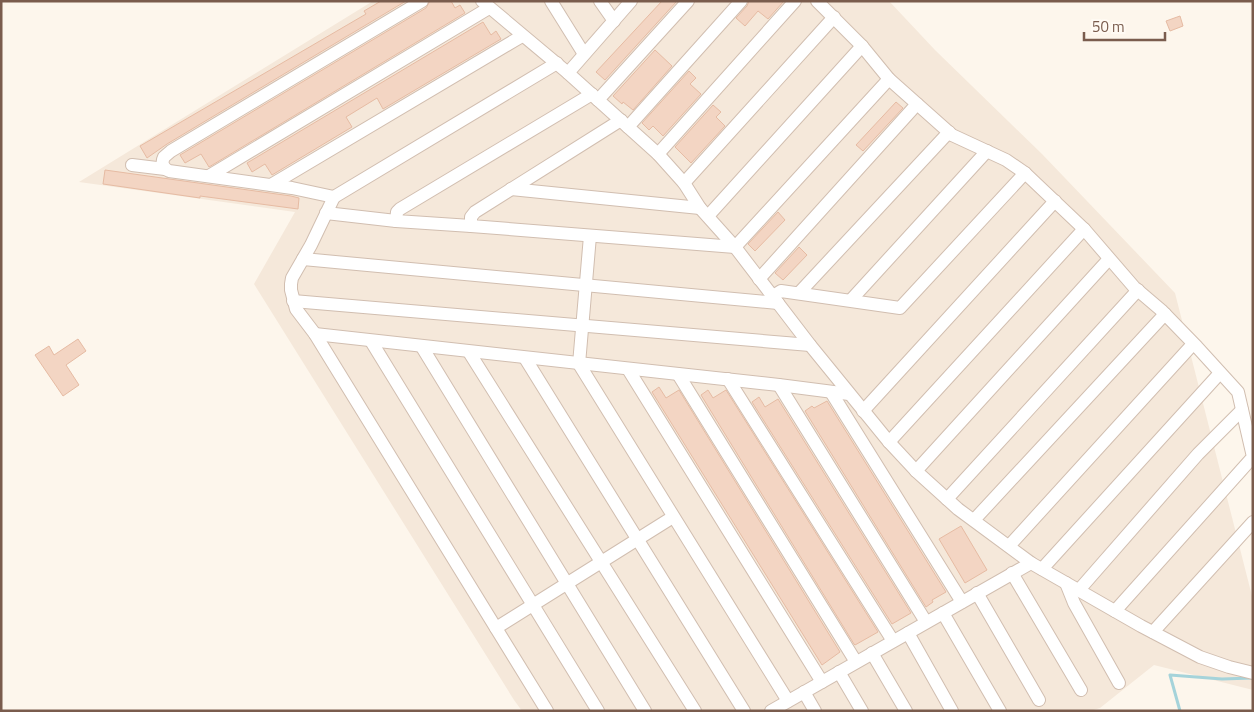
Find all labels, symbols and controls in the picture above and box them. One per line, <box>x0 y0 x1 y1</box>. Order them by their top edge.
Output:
scale bar <box>1084 10 1165 42</box>
text: 50 m <box>1092 15 1125 38</box>

